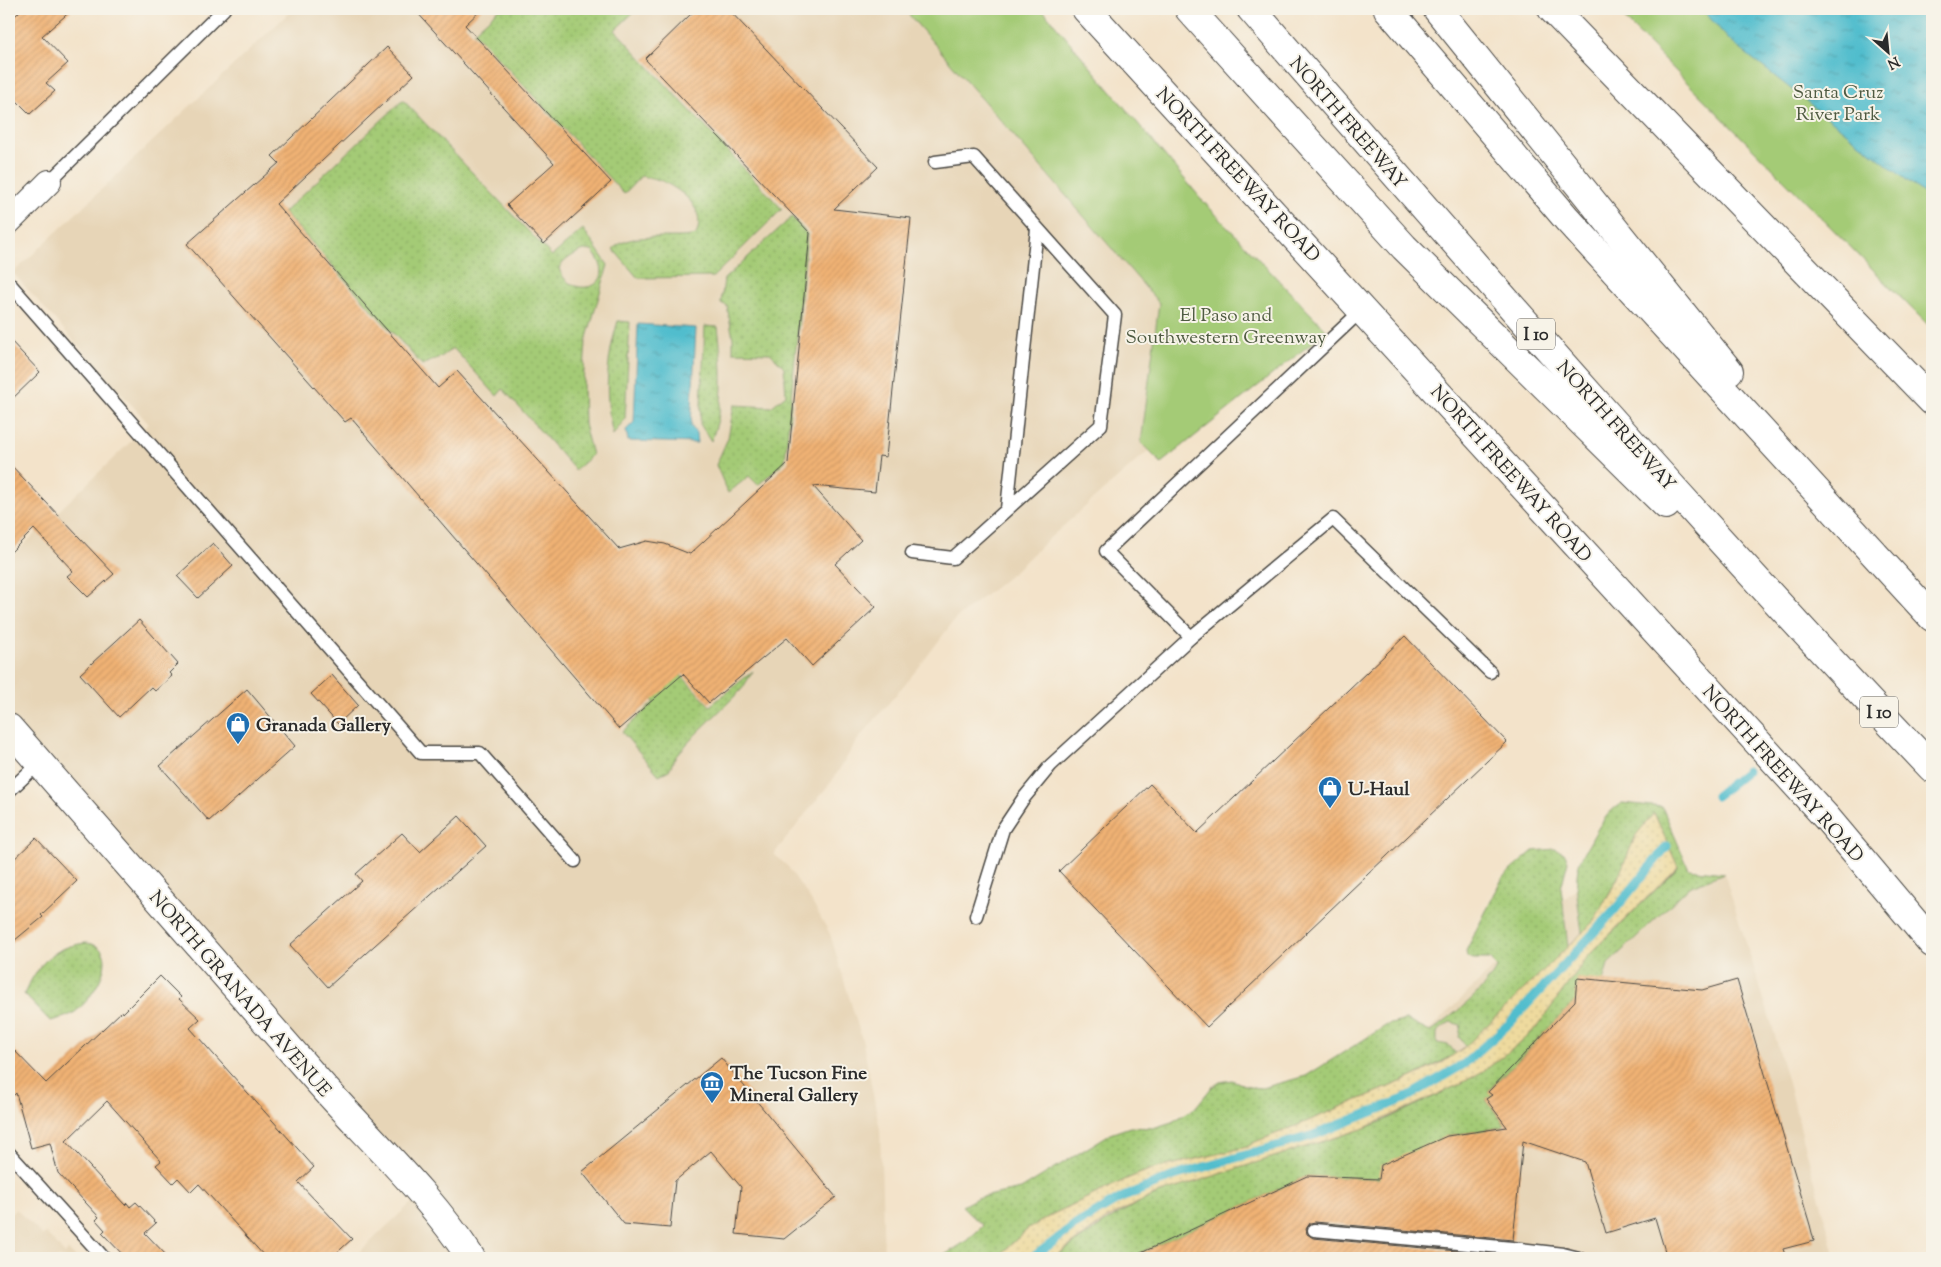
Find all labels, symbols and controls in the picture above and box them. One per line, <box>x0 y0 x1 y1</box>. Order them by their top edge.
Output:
north arrow <box>1864 28 1914 78</box>
text: N <box>1883 50 1903 73</box>
street label: NORTH FREEWAY <box>1282 52 1413 196</box>
park label: Santa Cruz River Park <box>1793 80 1883 129</box>
street label: NORTH FREEWAY ROAD <box>1149 82 1326 269</box>
park label: El Paso and Southwestern Greenway <box>1125 303 1327 352</box>
road number: I 10 <box>1517 318 1555 349</box>
street label: NORTH FREEWAY <box>1549 355 1682 498</box>
street label: NORTH FREEWAY ROAD <box>1423 380 1597 569</box>
street label: NORTH FREEWAY ROAD <box>1695 680 1869 869</box>
road number: I 10 <box>1860 696 1898 728</box>
shop icon: Granada Gallery <box>225 711 251 745</box>
place label: Granada Gallery <box>256 713 391 740</box>
shop icon: U-Haul <box>1317 775 1343 809</box>
place label: U-Haul <box>1348 777 1410 804</box>
street label: NORTH GRANADA AVENUE <box>142 885 337 1104</box>
place label: The Tucson Fine Mineral Gallery <box>730 1061 867 1110</box>
museum icon: The Tucson Fine Mineral Gallery <box>699 1070 725 1104</box>

